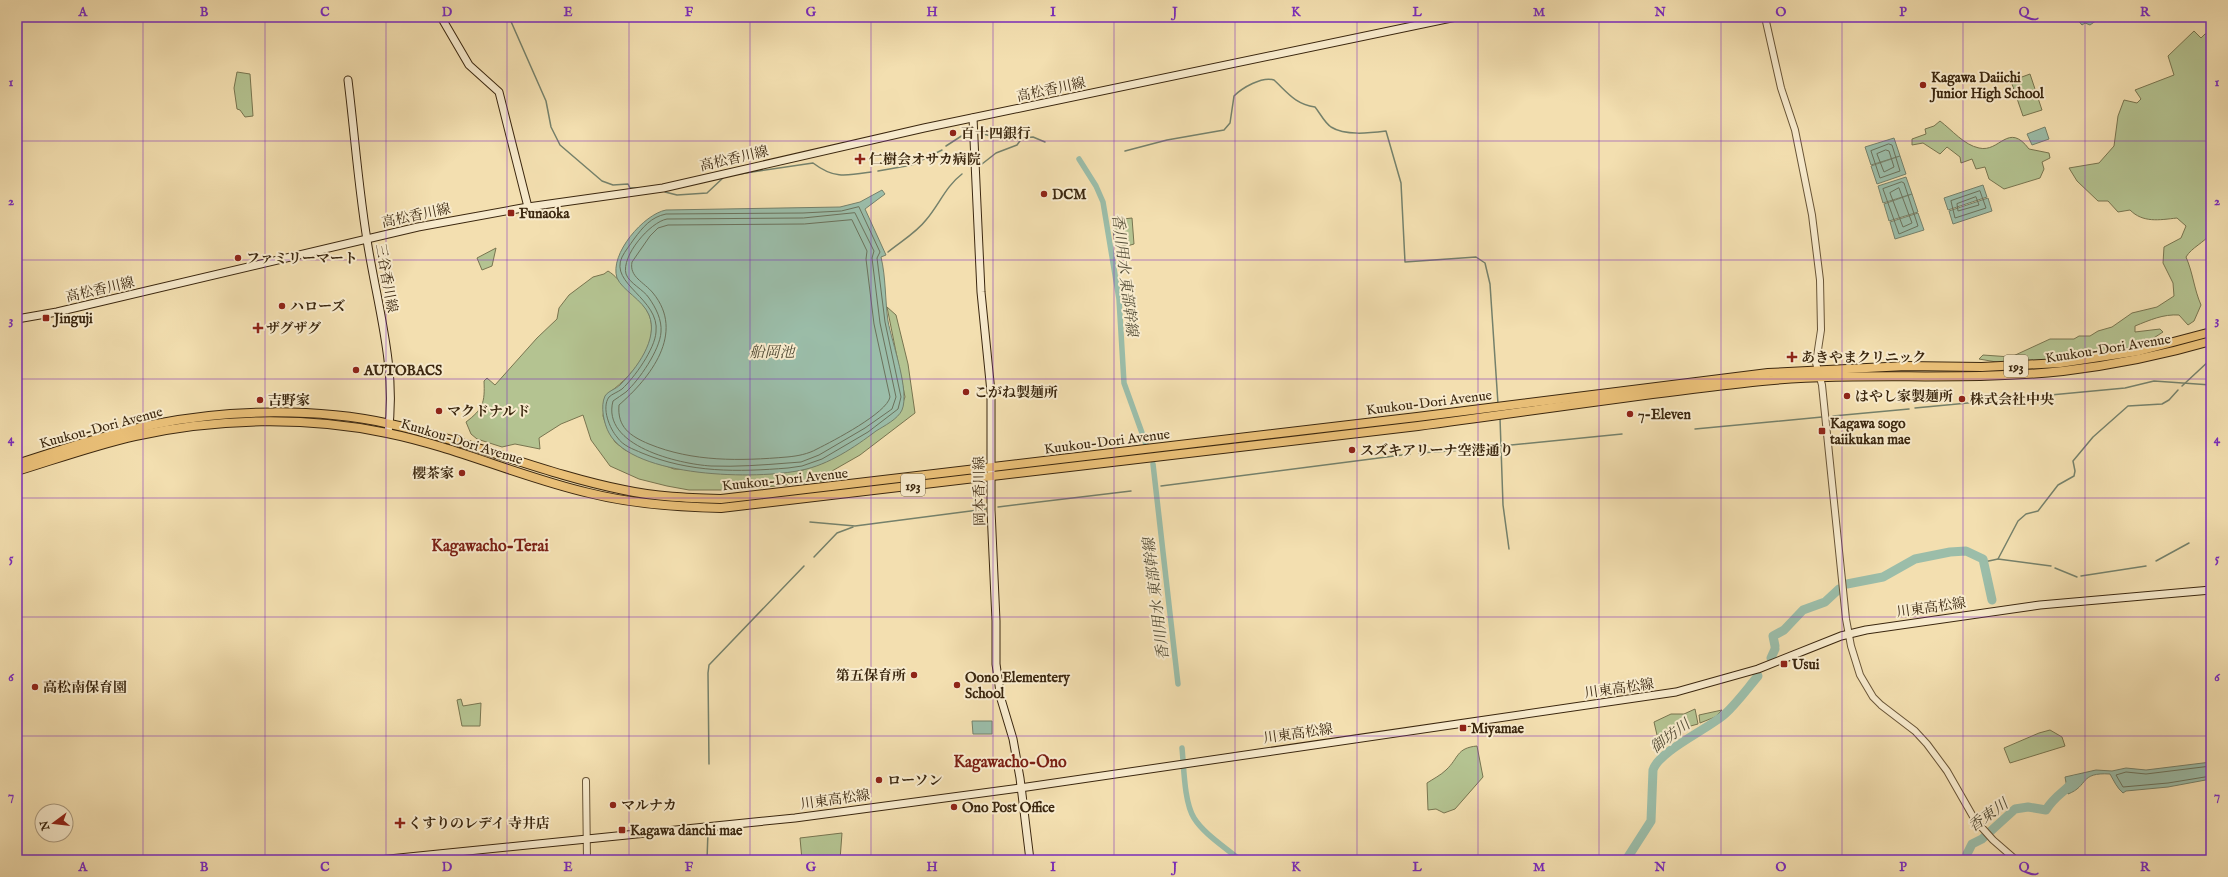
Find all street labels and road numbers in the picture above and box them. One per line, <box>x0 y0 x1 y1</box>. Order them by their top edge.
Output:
street label: 高松香川線 <box>1015 74 1087 106</box>
street label: 高松香川線 <box>698 142 770 176</box>
street label: 高松香川線 <box>380 200 452 232</box>
street label: 三谷香川線 <box>371 242 401 314</box>
street label: 高松香川線 <box>64 273 136 307</box>
street label: Kuukou-Dori Avenue <box>2044 330 2173 368</box>
road number: 193 <box>2004 355 2028 377</box>
street label: Kuukou-Dori Avenue <box>1365 386 1494 420</box>
street label: Kuukou-Dori Avenue <box>38 403 165 453</box>
street label: Kuukou-Dori Avenue <box>399 415 525 469</box>
street label: Kuukou-Dori Avenue <box>1043 425 1172 459</box>
street label: 岡本香川線 <box>970 456 990 526</box>
street label: Kuukou-Dori Avenue <box>721 464 850 496</box>
road number: 193 <box>901 474 925 496</box>
street label: 川東高松線 <box>1895 594 1967 622</box>
street label: 川東高松線 <box>1583 675 1655 703</box>
street label: 川東高松線 <box>1262 720 1334 748</box>
street label: 川東高松線 <box>799 786 871 814</box>

